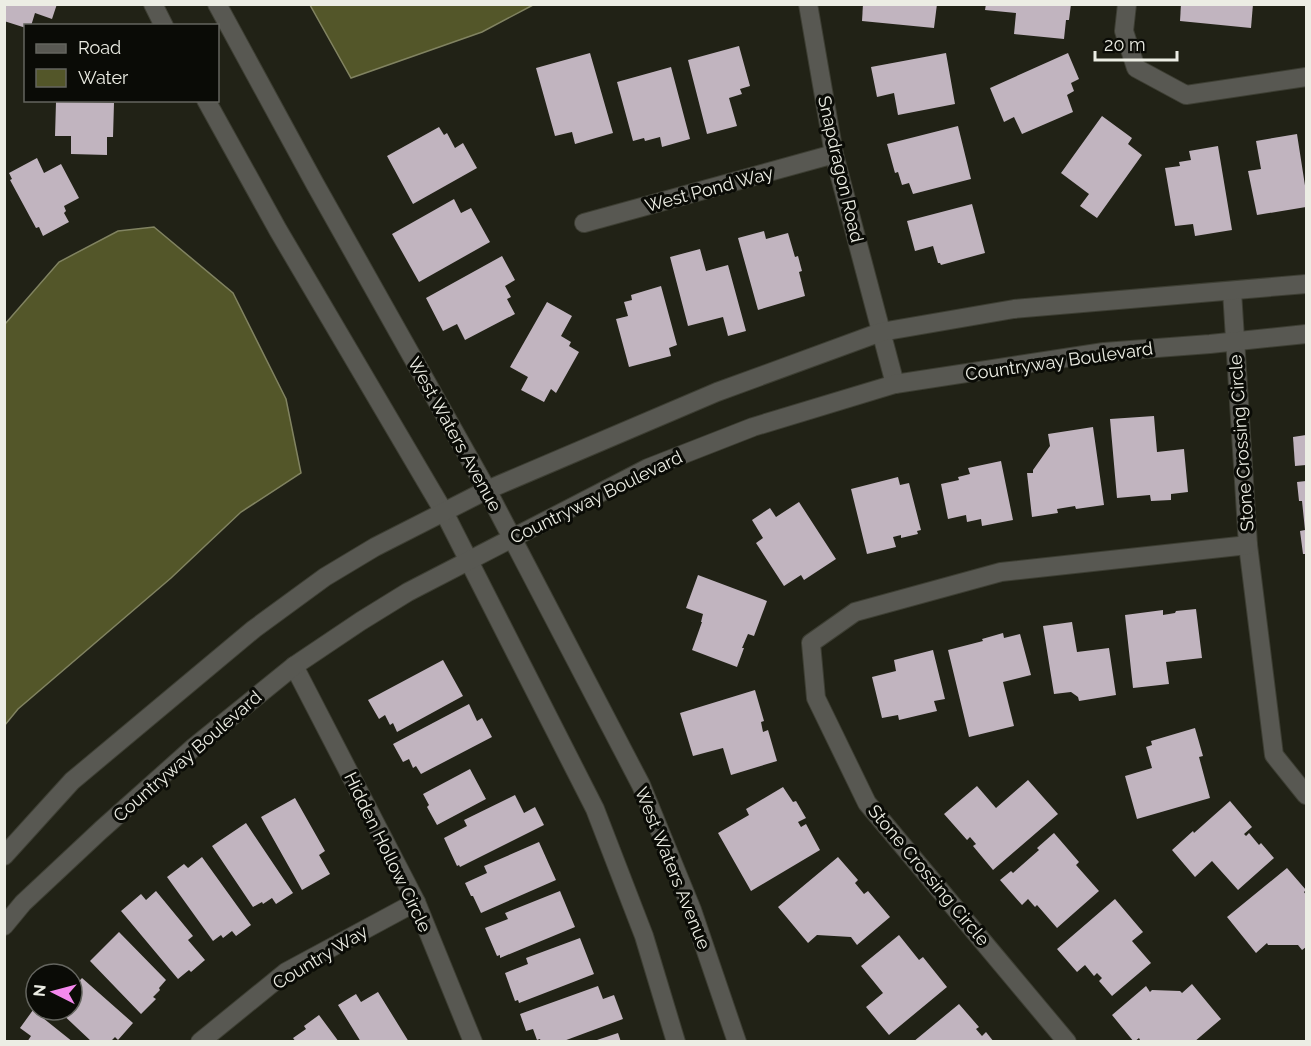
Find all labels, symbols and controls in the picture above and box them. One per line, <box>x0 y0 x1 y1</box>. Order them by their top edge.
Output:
legend <box>24 24 219 102</box>
scale bar <box>1095 24 1178 62</box>
text: 20 m <box>1104 34 1146 55</box>
text: Road <box>78 37 121 58</box>
text: Water <box>78 67 129 88</box>
street label: Snapdragon Road <box>814 94 868 244</box>
street label: West Pond Way <box>643 162 776 216</box>
street label: Countryway Boulevard <box>964 337 1154 385</box>
street label: West Waters Avenue <box>404 353 506 515</box>
street label: Stone Crossing Circle <box>1224 353 1258 532</box>
street label: Countryway Boulevard <box>506 446 686 548</box>
street label: Countryway Boulevard <box>109 686 265 826</box>
street label: Hidden Hollow Circle <box>340 768 436 936</box>
street label: West Waters Avenue <box>631 784 715 953</box>
street label: Stone Crossing Circle <box>864 800 994 950</box>
street label: Country Way <box>269 920 371 994</box>
north arrow <box>24 962 84 1022</box>
text: N <box>29 983 50 998</box>

